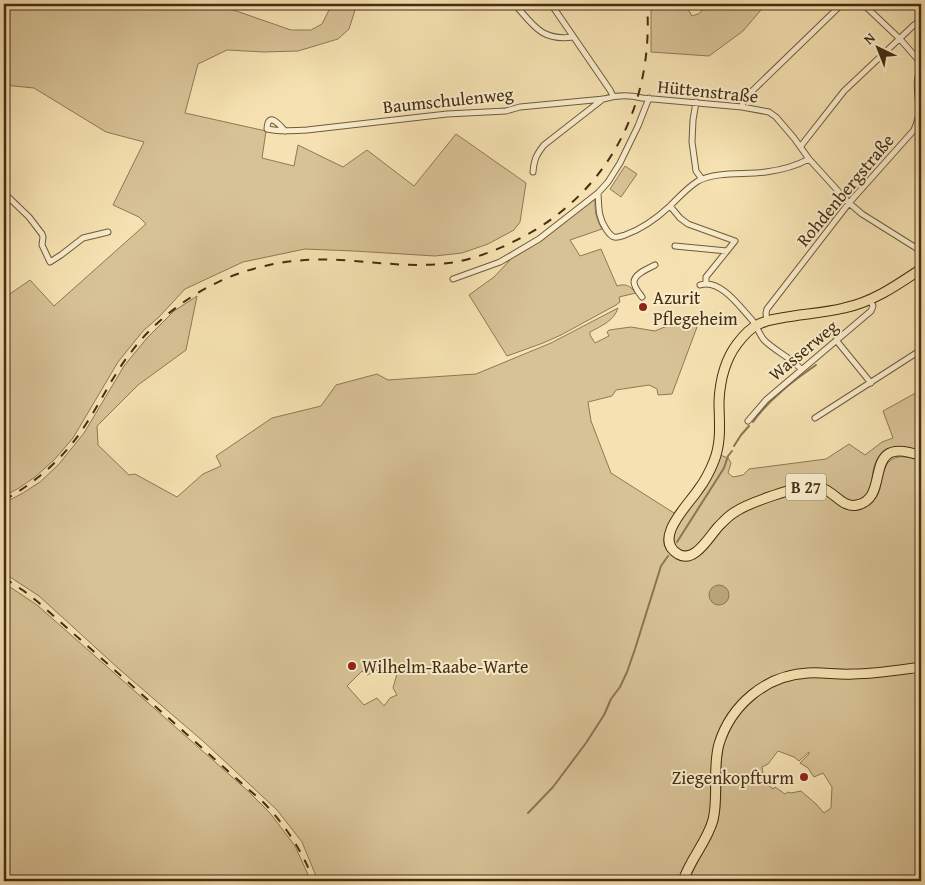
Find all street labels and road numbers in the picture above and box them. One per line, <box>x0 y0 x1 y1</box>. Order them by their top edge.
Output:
street label: Hüttenstraße <box>656 72 760 110</box>
street label: Baumschulenweg <box>381 80 515 120</box>
street label: Rohdenbergstraße <box>790 128 900 252</box>
street label: Wasserweg <box>762 313 844 387</box>
road number: B 27 <box>786 474 826 501</box>

